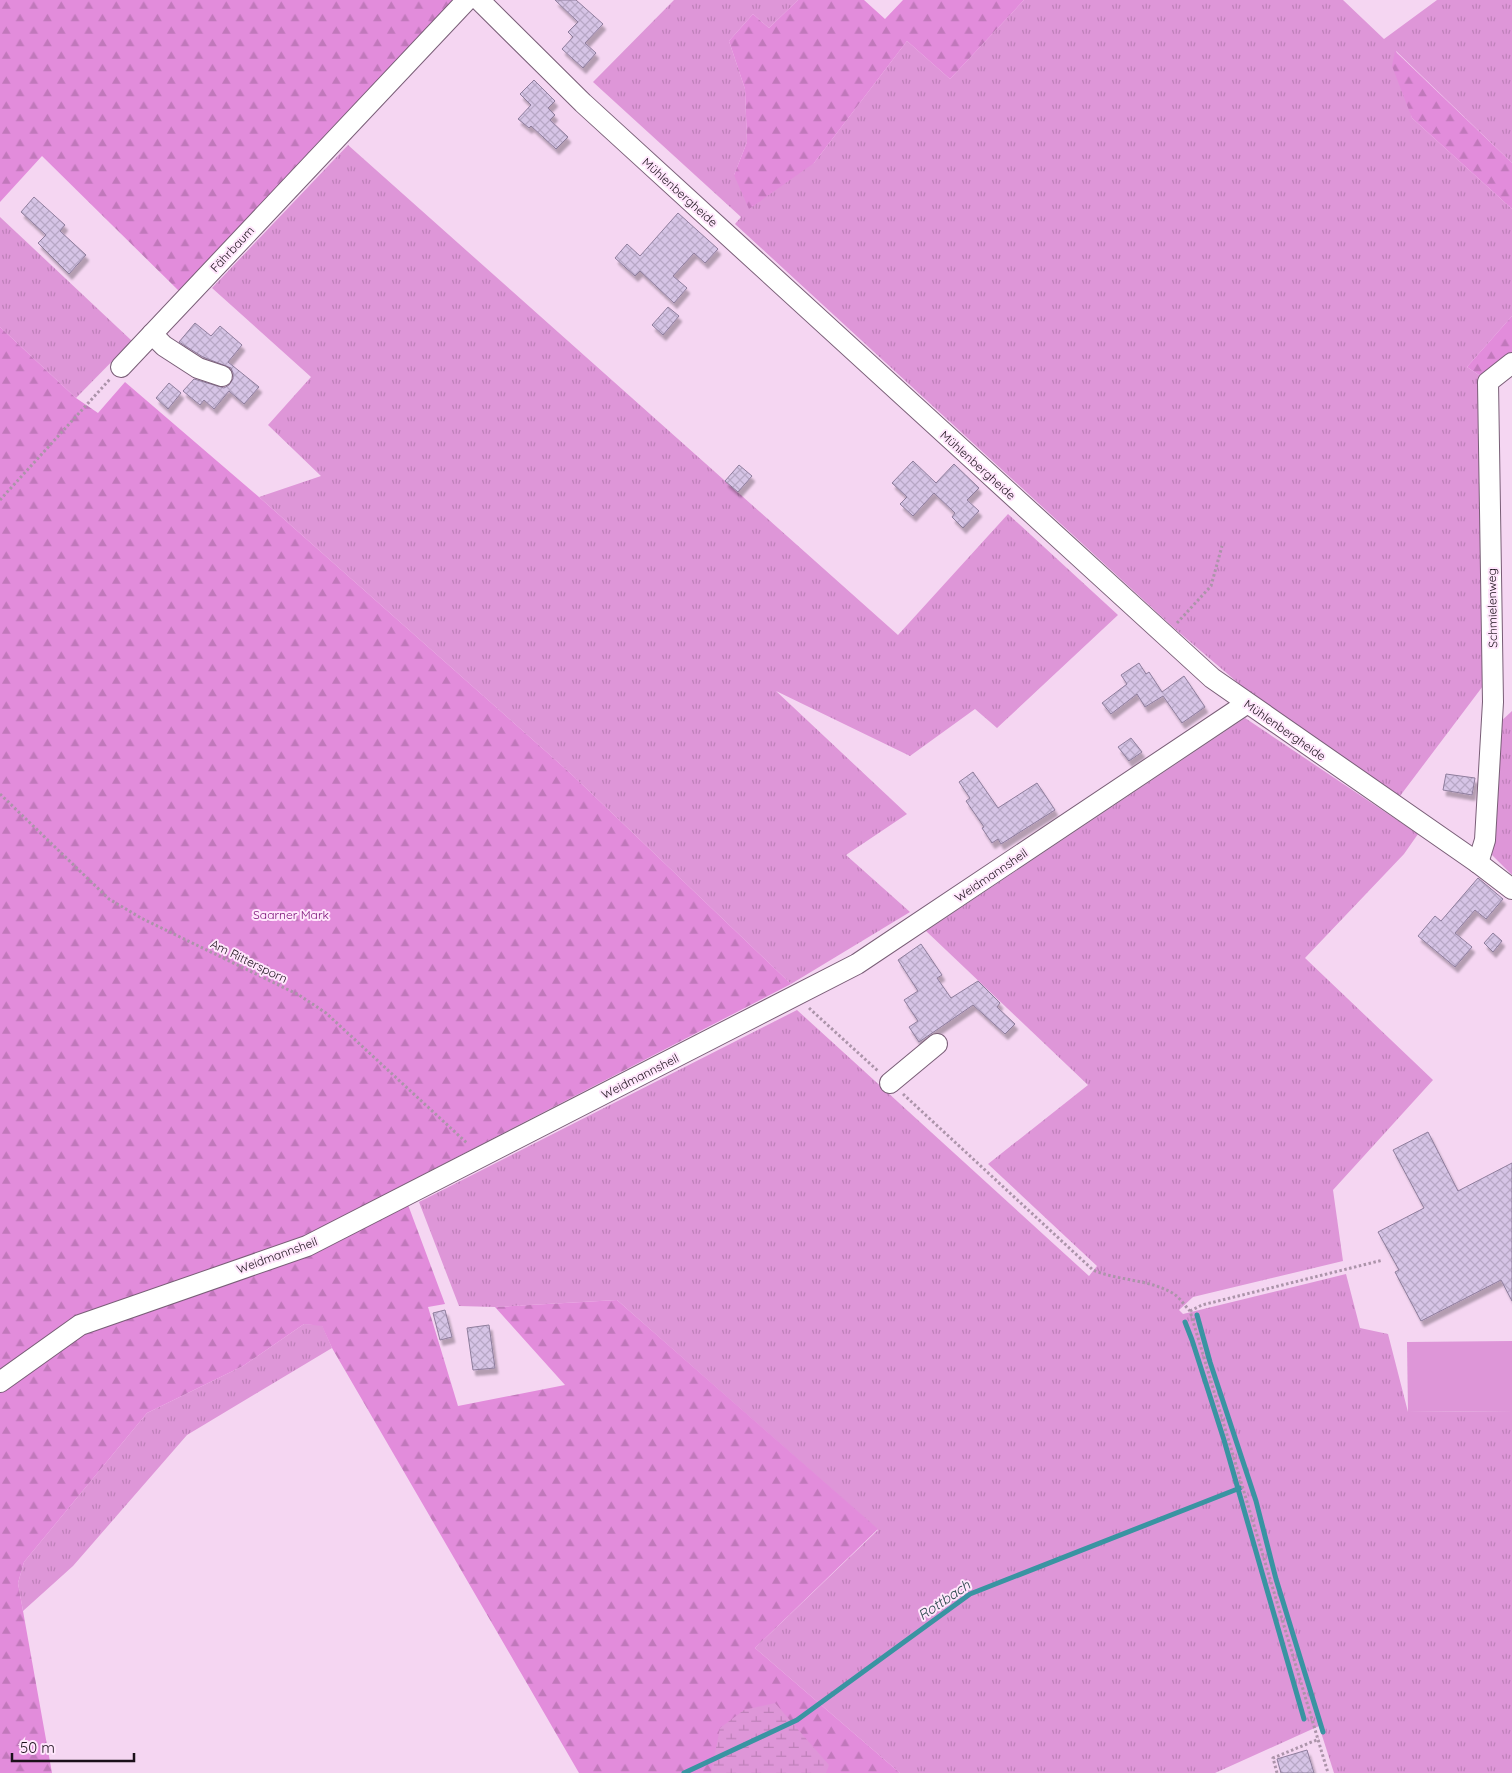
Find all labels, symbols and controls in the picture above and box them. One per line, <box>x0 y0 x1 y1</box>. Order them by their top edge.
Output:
street label: Mühlenbergheide <box>639 154 721 230</box>
street label: Fährbaum <box>207 223 257 275</box>
street label: Mühlenbergheide <box>937 427 1019 503</box>
street label: Schmielenweg <box>1484 568 1500 648</box>
street label: Mühlenbergheide <box>1241 696 1329 764</box>
street label: Weidmannsheil <box>952 845 1030 905</box>
park label: Saarner Mark <box>253 907 329 922</box>
street label: Am Rittersporn <box>208 936 290 986</box>
street label: Weidmannsheil <box>599 1050 681 1102</box>
street label: Weidmannsheil <box>235 1233 319 1277</box>
water label: Rottbach <box>914 1575 975 1624</box>
scale bar <box>12 1730 135 1762</box>
text: 50 m <box>20 1738 55 1757</box>

